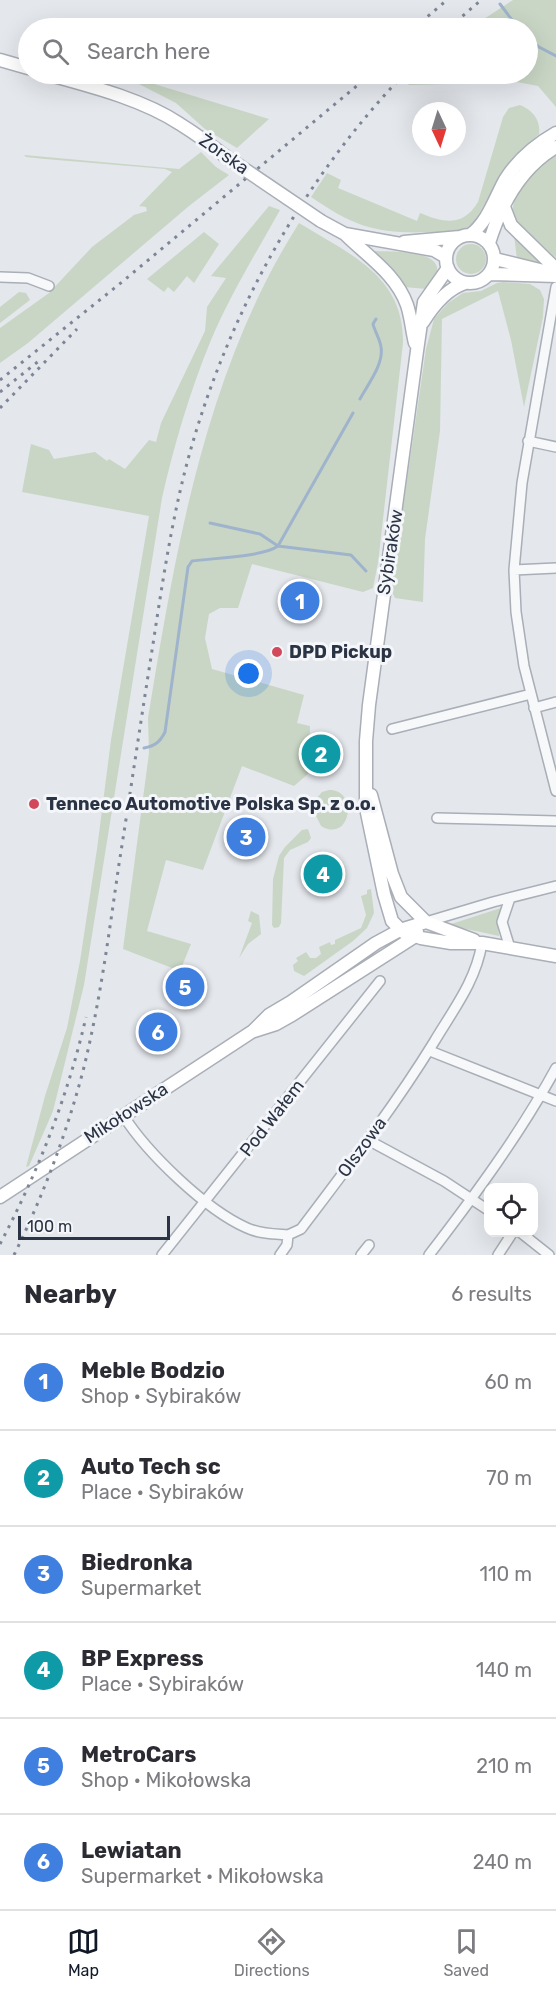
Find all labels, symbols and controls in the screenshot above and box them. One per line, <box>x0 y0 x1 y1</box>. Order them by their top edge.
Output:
search box <box>18 18 538 84</box>
icon: search <box>39 35 72 68</box>
text: Search here <box>87 38 210 65</box>
north arrow <box>412 102 466 156</box>
street label: Żorska <box>195 129 253 179</box>
street label: Sybiraków <box>372 508 408 596</box>
pin: 1 <box>280 578 320 624</box>
place label: DPD Pickup <box>289 641 392 663</box>
marker: DPD Pickup <box>270 645 284 659</box>
your location <box>234 659 263 688</box>
pin: 2 <box>302 732 340 777</box>
place label: Tenneco Automotive Polska Sp. z o.o. <box>46 793 376 815</box>
marker: Tenneco Automotive Polska Sp. z o.o. <box>27 797 41 811</box>
pin: 3 <box>226 814 266 860</box>
pin: 4 <box>304 852 342 896</box>
pin: 5 <box>166 964 204 1010</box>
pin: 6 <box>138 1010 178 1054</box>
street label: Pod Wałem <box>235 1075 309 1161</box>
street label: Mikołowska <box>80 1078 172 1148</box>
street label: Olszowa <box>333 1113 391 1181</box>
map controls <box>484 1183 538 1237</box>
button: locate <box>484 1183 538 1237</box>
scale bar <box>18 1213 170 1240</box>
text: 100 m <box>27 1217 72 1236</box>
text: Nearby <box>24 1279 117 1310</box>
text: 6 results <box>451 1282 532 1306</box>
text: Meble Bodzio <box>81 1357 225 1384</box>
text: 1 <box>39 1370 48 1394</box>
text: 60 m <box>485 1370 532 1394</box>
text: Shop · Sybiraków <box>81 1384 241 1408</box>
text: Auto Tech sc <box>81 1453 221 1480</box>
text: 2 <box>37 1466 50 1490</box>
text: 70 m <box>486 1466 532 1490</box>
text: Place · Sybiraków <box>81 1480 244 1504</box>
text: Biedronka <box>81 1549 193 1576</box>
text: 3 <box>37 1562 50 1586</box>
text: 110 m <box>480 1562 532 1586</box>
text: Supermarket <box>81 1576 201 1600</box>
text: BP Express <box>81 1645 204 1672</box>
text: 4 <box>37 1658 50 1682</box>
text: 140 m <box>476 1658 532 1682</box>
text: Place · Sybiraków <box>81 1672 244 1696</box>
text: MetroCars <box>81 1741 196 1768</box>
text: 5 <box>37 1754 50 1778</box>
text: 210 m <box>476 1754 532 1778</box>
text: Shop · Mikołowska <box>81 1768 251 1792</box>
text: Lewiatan <box>81 1837 182 1864</box>
text: 6 <box>37 1850 50 1874</box>
text: 240 m <box>473 1850 532 1874</box>
text: Supermarket · Mikołowska <box>81 1864 324 1888</box>
tab: Map <box>67 1925 100 1980</box>
tab: Directions <box>234 1925 310 1980</box>
tab: Saved <box>443 1925 489 1980</box>

